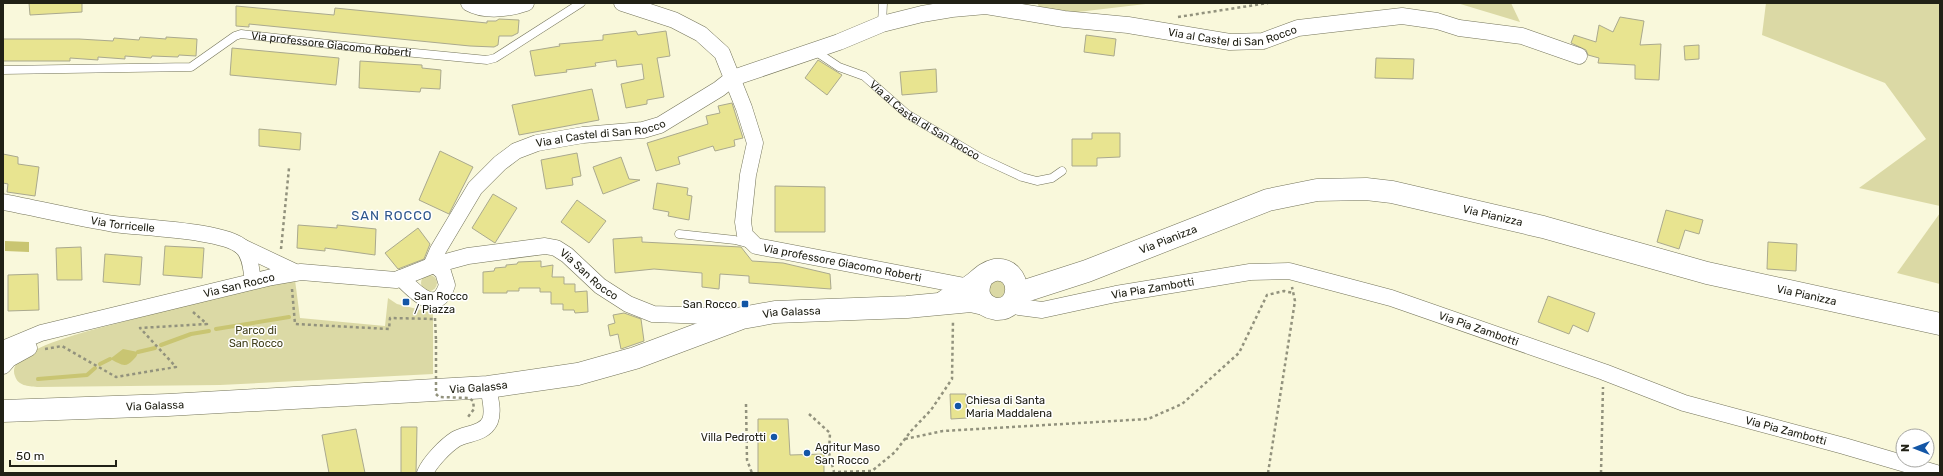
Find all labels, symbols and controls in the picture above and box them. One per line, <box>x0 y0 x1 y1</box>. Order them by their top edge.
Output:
street label: Via al Castel di San Rocco <box>1167 23 1298 49</box>
street label: Via professore Giacomo Roberti <box>250 29 412 59</box>
street label: Via al Castel di San Rocco <box>867 78 982 162</box>
street label: Via al Castel di San Rocco <box>535 117 668 150</box>
street label: Via Pianizza <box>1462 202 1524 229</box>
district label: SAN ROCCO <box>351 208 433 223</box>
street label: Via Torricelle <box>90 214 155 234</box>
street label: Via Pianizza <box>1137 222 1199 256</box>
street label: Via professore Giacomo Roberti <box>762 241 923 284</box>
street label: Via San Rocco <box>558 246 621 303</box>
street label: Via San Rocco <box>202 270 276 300</box>
street label: Via Pia Zambotti <box>1110 275 1195 301</box>
street label: Via Pianizza <box>1776 282 1838 308</box>
place label: San Rocco / Piazza <box>414 290 468 316</box>
marker: San Rocco / Piazza <box>401 297 411 307</box>
place label: San Rocco <box>683 298 737 311</box>
marker: San Rocco <box>740 299 750 309</box>
street label: Via Galassa <box>761 304 821 321</box>
street label: Via Pia Zambotti <box>1437 309 1520 348</box>
park label: Parco di San Rocco <box>229 324 283 350</box>
street label: Via Galassa <box>449 378 508 396</box>
place label: Chiesa di Santa Maria Maddalena <box>966 394 1052 420</box>
street label: Via Galassa <box>126 398 184 413</box>
marker: Chiesa di Santa Maria Maddalena <box>953 401 963 411</box>
street label: Via Pia Zambotti <box>1744 413 1828 448</box>
north arrow <box>1895 428 1935 468</box>
place label: Villa Pedrotti <box>701 431 766 444</box>
marker: Villa Pedrotti <box>769 432 779 442</box>
place label: Agritur Maso San Rocco <box>815 441 880 467</box>
scale bar <box>10 442 116 468</box>
text: N <box>1899 444 1912 452</box>
marker: Agritur Maso San Rocco <box>802 448 812 458</box>
text: 50 m <box>16 449 44 463</box>

